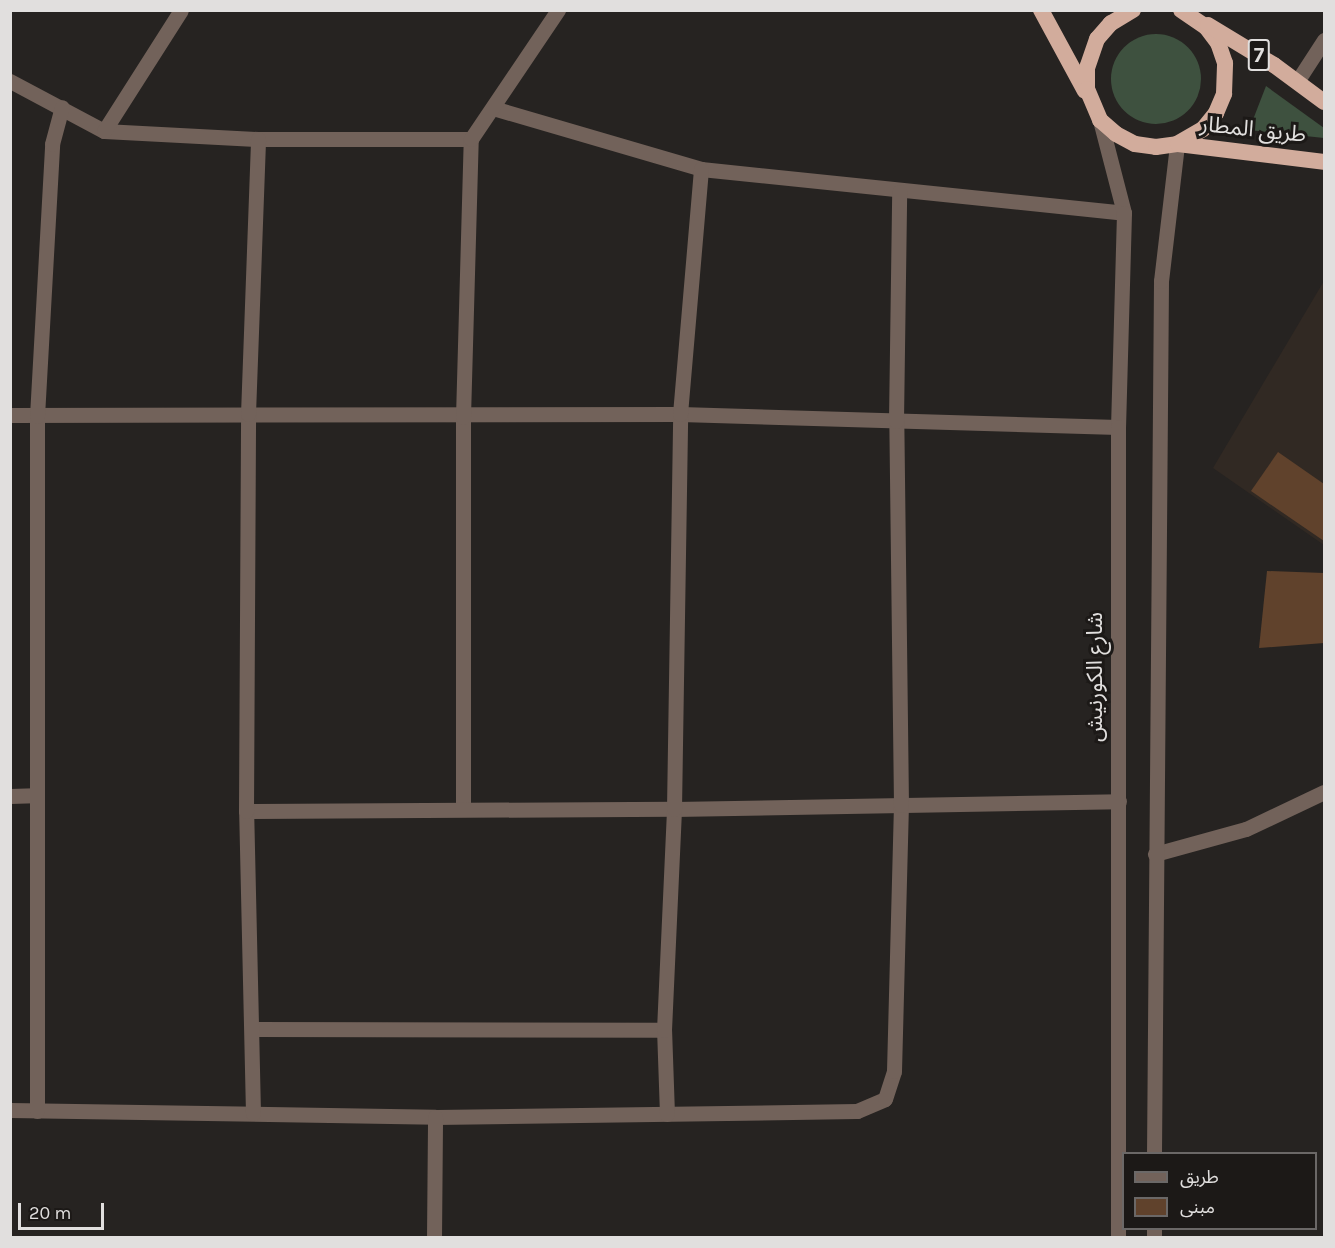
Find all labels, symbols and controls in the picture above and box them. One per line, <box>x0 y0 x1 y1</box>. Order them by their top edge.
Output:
road number: 7 <box>1247 37 1271 73</box>
street label: طريق المطار <box>1199 111 1307 149</box>
street label: شارع الكورنيش <box>1083 612 1109 742</box>
legend <box>1122 1152 1317 1230</box>
text: طريق <box>1180 1166 1219 1188</box>
scale bar <box>21 1191 106 1229</box>
text: مبنى <box>1180 1196 1215 1218</box>
text: 20 m <box>29 1202 71 1224</box>

